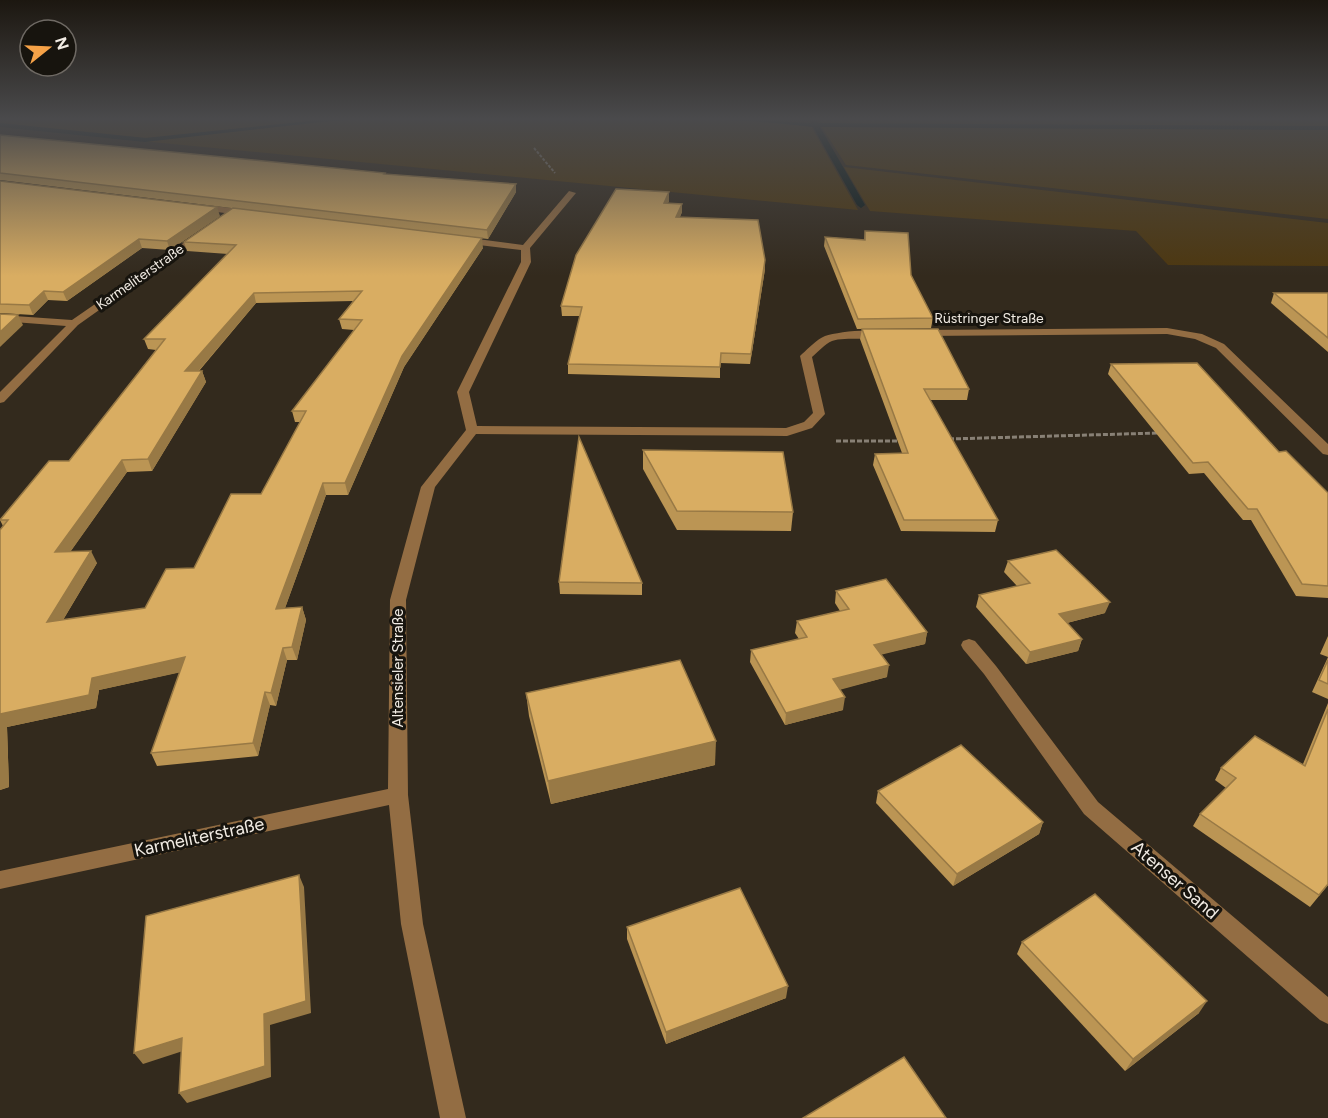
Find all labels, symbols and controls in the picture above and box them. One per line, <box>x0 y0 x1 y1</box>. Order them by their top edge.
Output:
north arrow <box>18 18 78 78</box>
text: N <box>51 35 73 52</box>
street label: Karmeliterstraße <box>93 240 187 314</box>
street label: Rüstringer Straße <box>934 310 1044 327</box>
street label: Altensieler Straße <box>389 609 407 727</box>
street label: Karmeliterstraße <box>132 812 266 862</box>
street label: Atenser Sand <box>1127 836 1223 924</box>

